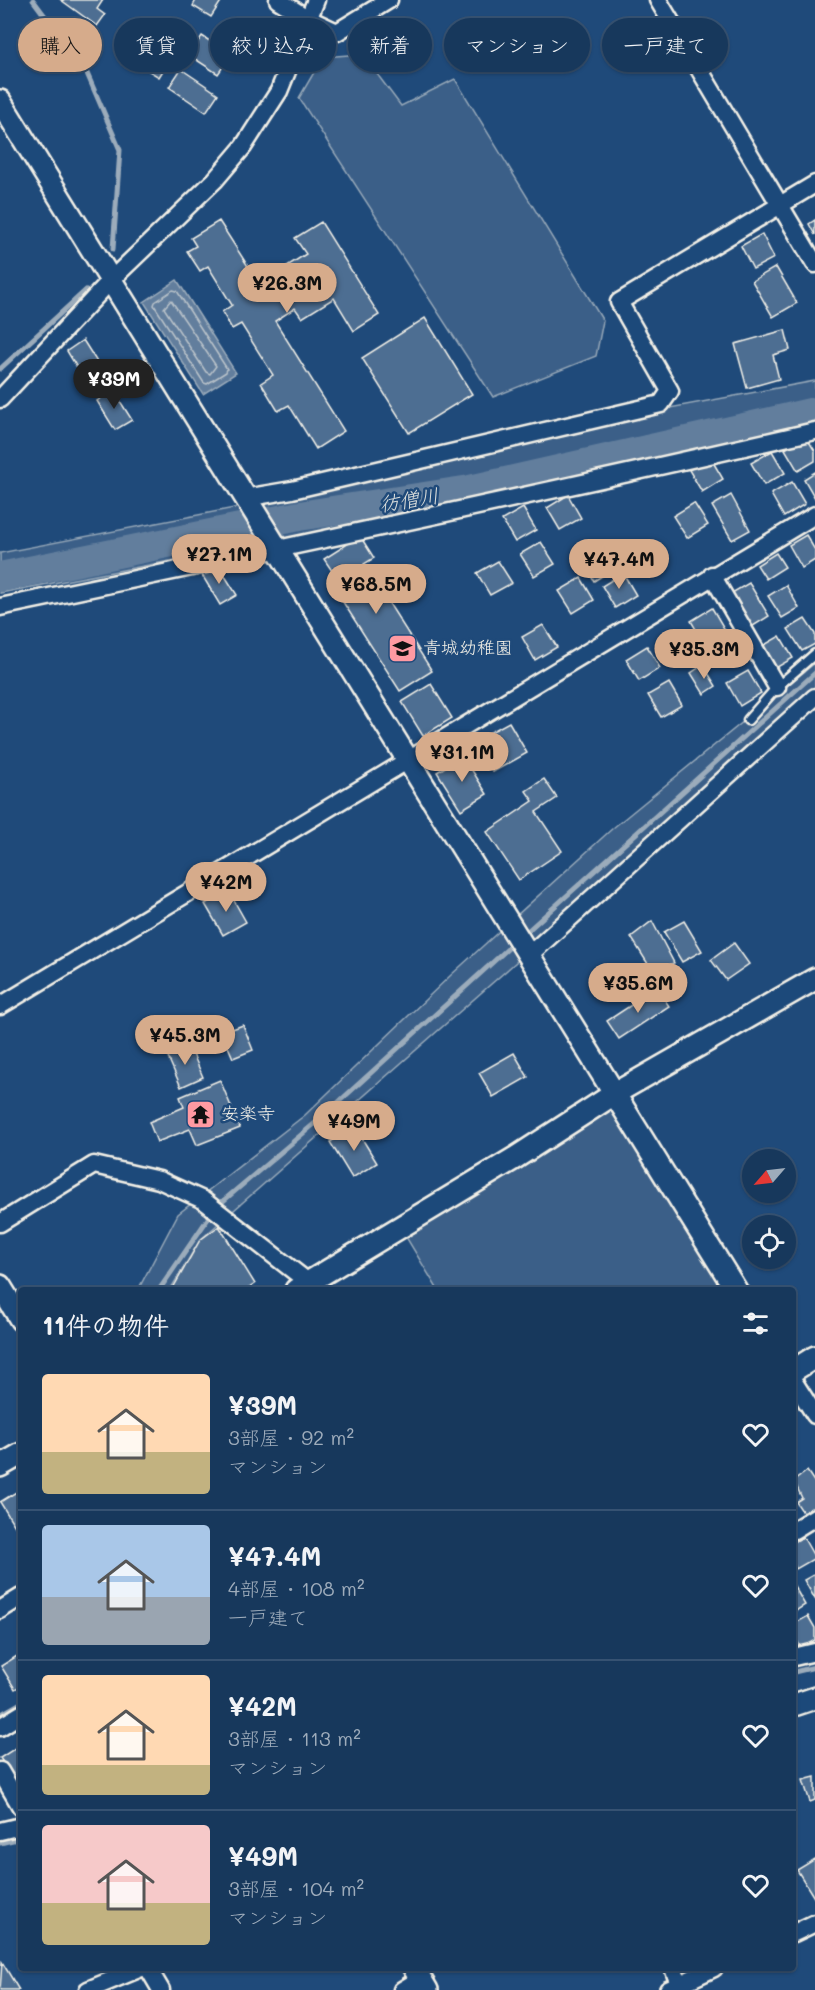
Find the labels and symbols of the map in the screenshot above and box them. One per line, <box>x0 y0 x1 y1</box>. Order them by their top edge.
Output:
pin: ¥26.3M <box>238 263 336 314</box>
pin: ¥39M <box>78 359 150 410</box>
water label: 彷僧川 <box>377 481 441 517</box>
pin: ¥27.1M <box>170 534 268 585</box>
pin: ¥47.4M <box>570 539 668 590</box>
pin: ¥68.5M <box>327 564 425 615</box>
pin: ¥35.3M <box>655 629 753 680</box>
school or university icon: 青城幼稚園 <box>386 632 418 664</box>
place label: 青城幼稚園 <box>423 635 513 659</box>
pin: ¥31.1M <box>413 732 511 783</box>
pin: ¥42M <box>190 862 262 913</box>
pin: ¥35.6M <box>589 963 687 1014</box>
pin: ¥45.3M <box>136 1015 234 1066</box>
temple icon: 安楽寺 <box>184 1098 216 1130</box>
place label: 安楽寺 <box>221 1101 275 1125</box>
pin: ¥49M <box>318 1101 390 1152</box>
north arrow <box>742 1149 796 1203</box>

